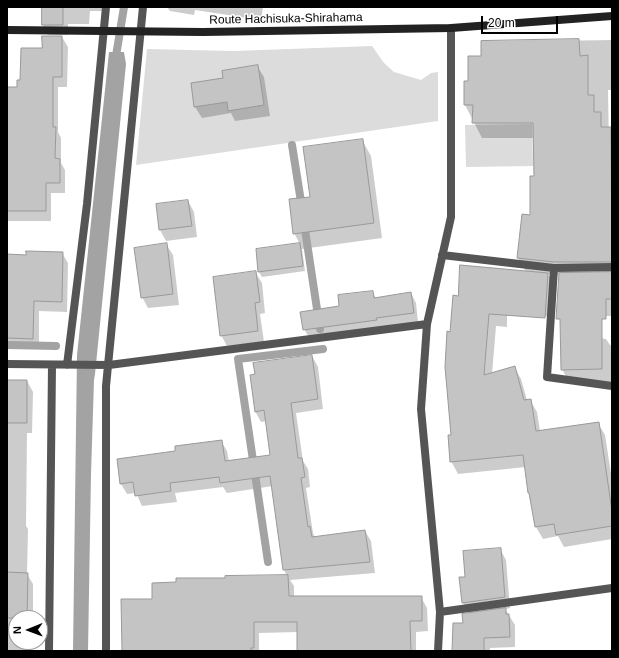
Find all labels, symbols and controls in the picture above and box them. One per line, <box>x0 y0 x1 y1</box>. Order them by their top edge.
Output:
scale bar <box>483 8 560 34</box>
street label: Route Hachisuka-Shirahama <box>209 10 363 28</box>
text: 20 m <box>488 16 515 30</box>
north arrow <box>8 610 48 650</box>
text: N <box>11 626 23 634</box>

